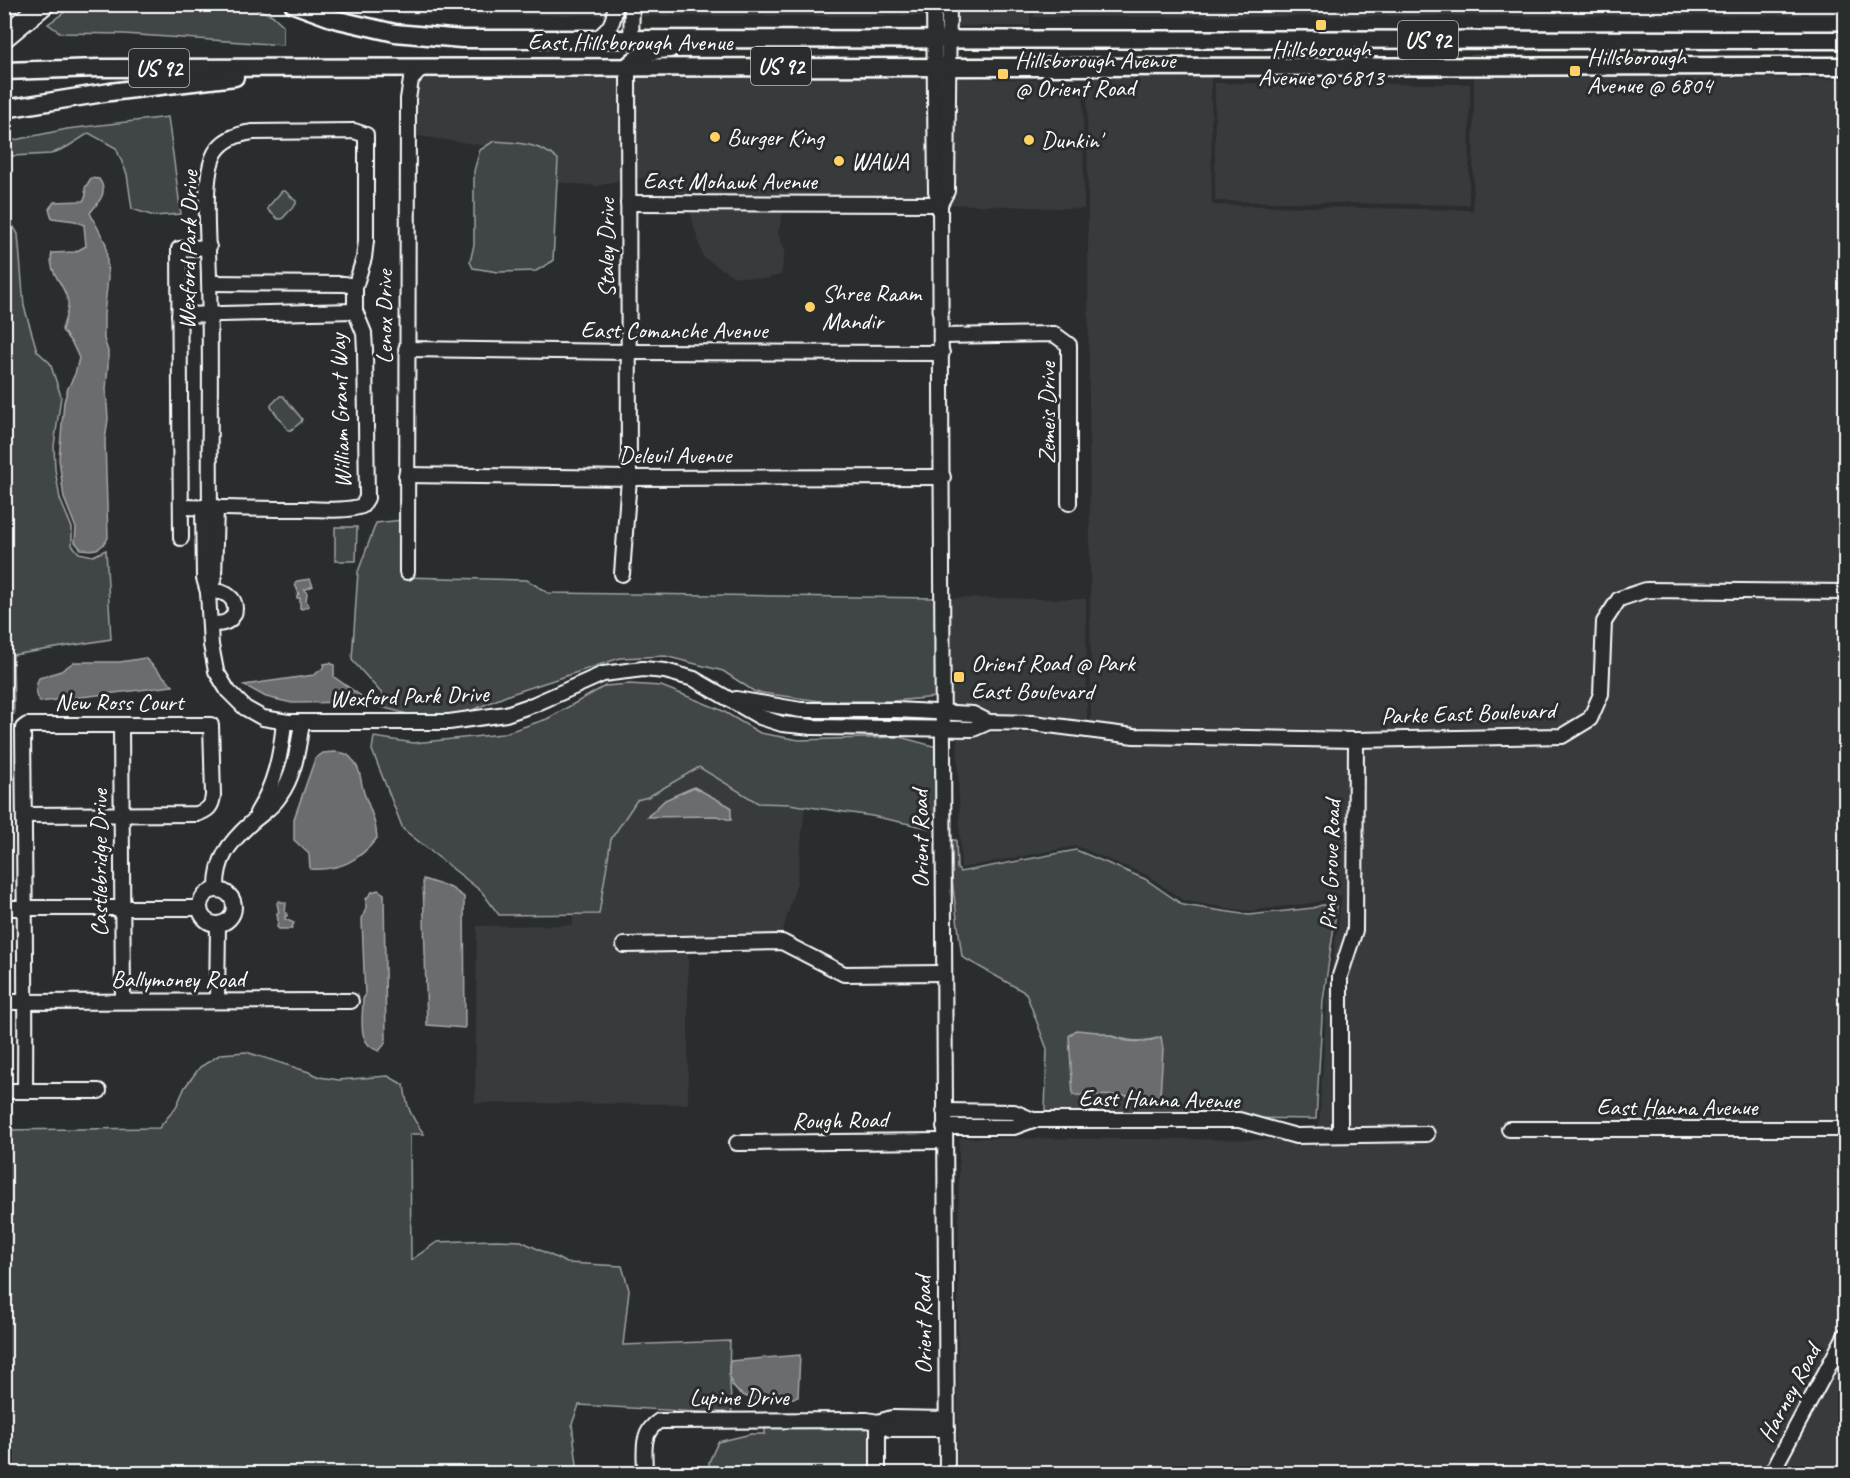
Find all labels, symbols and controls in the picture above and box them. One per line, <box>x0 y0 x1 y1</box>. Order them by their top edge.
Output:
marker: Hillsborough Avenue @ 6813 <box>1314 18 1328 32</box>
road number: US 92 <box>1398 21 1458 59</box>
street label: East Hillsborough Avenue <box>528 27 735 57</box>
place label: Hillsborough Avenue @ 6813 <box>1258 34 1386 92</box>
place label: Hillsborough Avenue @ 6804 <box>1587 42 1715 100</box>
place label: Hillsborough Avenue @ Orient Road <box>1015 45 1177 103</box>
road number: US 92 <box>751 47 811 85</box>
road number: US 92 <box>129 49 189 87</box>
marker: Hillsborough Avenue @ 6804 <box>1568 64 1582 78</box>
marker: Hillsborough Avenue @ Orient Road <box>996 67 1010 81</box>
place label: Burger King <box>727 122 826 152</box>
place label: Dunkin' <box>1041 125 1106 155</box>
marker: Burger King <box>708 130 722 144</box>
marker: Dunkin' <box>1022 133 1036 147</box>
place label: WAWA <box>851 146 909 176</box>
marker: WAWA <box>832 154 846 168</box>
street label: East Mohawk Avenue <box>643 166 819 196</box>
street label: Wexford Park Drive <box>172 168 204 330</box>
street label: Staley Drive <box>591 196 621 298</box>
street label: Lenox Drive <box>369 268 399 364</box>
place label: Shree Raam Mandir <box>822 278 924 336</box>
marker: Shree Raam Mandir <box>803 300 817 314</box>
street label: East Comanche Avenue <box>580 315 770 345</box>
street label: William Grant Way <box>322 331 358 489</box>
street label: Zemeis Drive <box>1032 360 1062 464</box>
street label: Deleuil Avenue <box>619 440 733 470</box>
place label: Orient Road @ Park East Boulevard <box>971 648 1137 706</box>
marker: Orient Road @ Park East Boulevard <box>952 670 966 684</box>
street label: Wexford Park Drive <box>329 678 491 714</box>
street label: New Ross Court <box>55 687 185 717</box>
street label: Parke East Boulevard <box>1380 695 1559 731</box>
street label: Orient Road <box>905 786 935 888</box>
street label: Castlebridge Drive <box>84 787 114 937</box>
street label: Pine Grove Road <box>1313 796 1347 931</box>
street label: Ballymoney Road <box>111 964 249 994</box>
street label: East Hanna Avenue <box>1078 1083 1242 1115</box>
street label: East Hanna Avenue <box>1597 1092 1760 1122</box>
street label: Rough Road <box>792 1104 892 1136</box>
street label: Orient Road <box>908 1272 938 1374</box>
street label: Harney Road <box>1751 1336 1829 1447</box>
street label: Lupine Drive <box>689 1382 791 1412</box>

